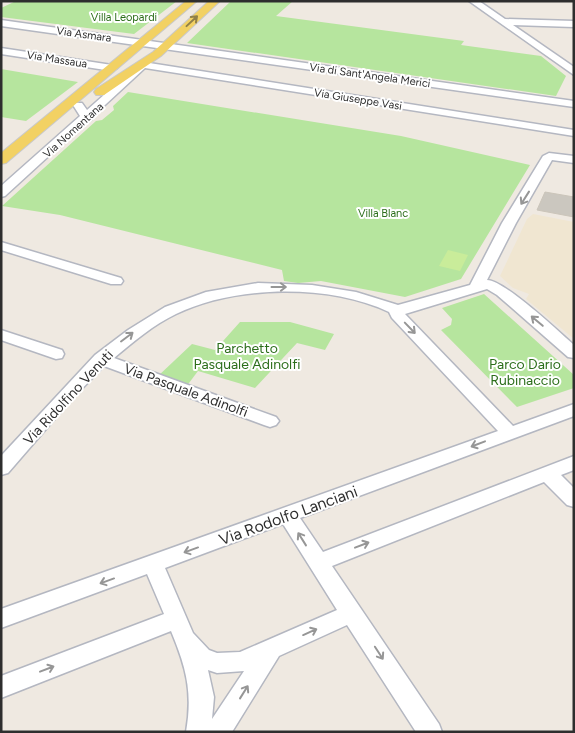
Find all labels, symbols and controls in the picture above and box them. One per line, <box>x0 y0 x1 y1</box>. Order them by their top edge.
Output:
park label: Villa Leopardi <box>91 11 157 24</box>
one-way arrow <box>185 15 198 27</box>
street label: Via Asmara <box>56 24 112 45</box>
street label: Via Massaua <box>26 48 88 71</box>
street label: Via di Sant'Angela Merici <box>309 61 431 90</box>
street label: Via Giuseppe Vasi <box>313 86 403 113</box>
street label: Via Nomentana <box>41 100 106 161</box>
one-way arrow <box>519 191 529 205</box>
park label: Villa Blanc <box>358 207 408 220</box>
one-way arrow <box>270 282 286 292</box>
one-way arrow <box>530 315 543 327</box>
one-way arrow <box>404 321 416 334</box>
one-way arrow <box>120 332 134 342</box>
park label: Parchetto Pasquale Adinolfi <box>193 340 301 373</box>
street label: Via Ridolfino Venuti <box>20 346 117 448</box>
park label: Parco Dario Rubinaccio <box>489 356 561 389</box>
street label: Via Pasquale Adinolfi <box>122 360 250 421</box>
one-way arrow <box>471 440 486 449</box>
street label: Via Rodolfo Lanciani <box>216 482 360 549</box>
one-way arrow <box>296 532 307 546</box>
one-way arrow <box>355 540 370 549</box>
one-way arrow <box>184 546 200 555</box>
one-way arrow <box>100 577 116 586</box>
one-way arrow <box>302 627 317 636</box>
one-way arrow <box>374 646 384 660</box>
one-way arrow <box>39 664 54 673</box>
one-way arrow <box>240 685 250 699</box>

